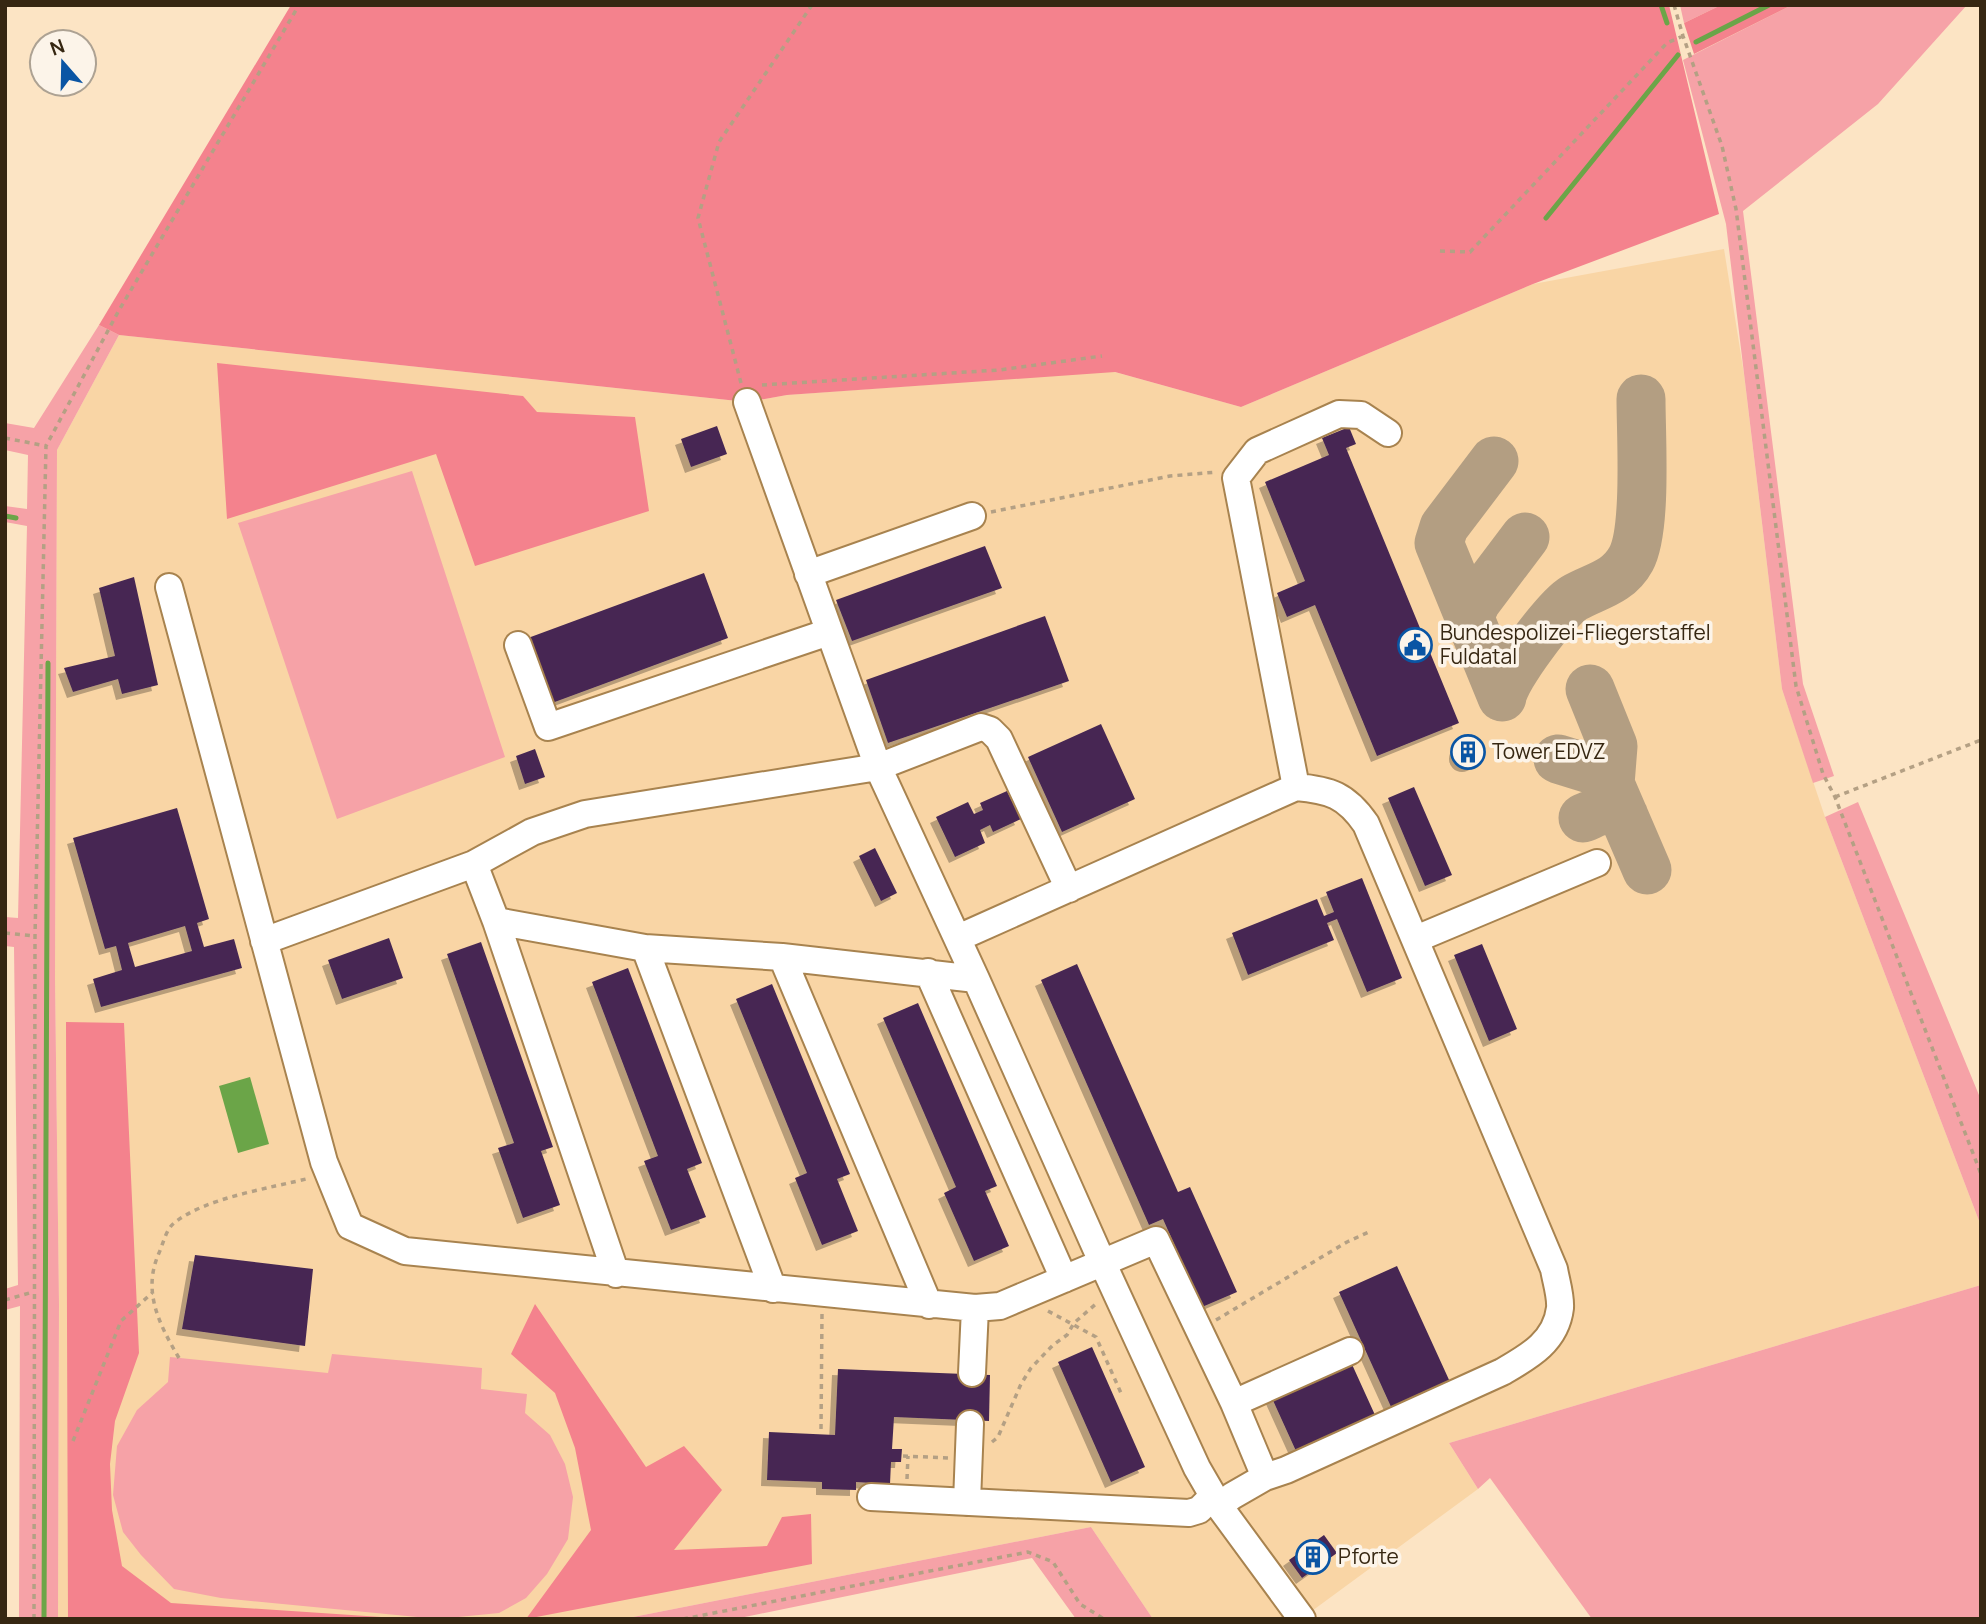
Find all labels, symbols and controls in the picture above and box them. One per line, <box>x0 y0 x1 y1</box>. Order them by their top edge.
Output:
north arrow <box>28 28 98 98</box>
text: N <box>46 32 68 62</box>
place label: Bundespolizei-Fliegerstaffel Fuldatal <box>1440 618 1711 670</box>
public building icon: Bundespolizei-Fliegerstaffel Fuldatal <box>1396 626 1434 664</box>
building icon: Tower EDVZ <box>1449 733 1487 771</box>
place label: Tower EDVZ <box>1492 737 1606 765</box>
building icon: Pforte <box>1294 1538 1332 1576</box>
place label: Pforte <box>1338 1542 1399 1570</box>

